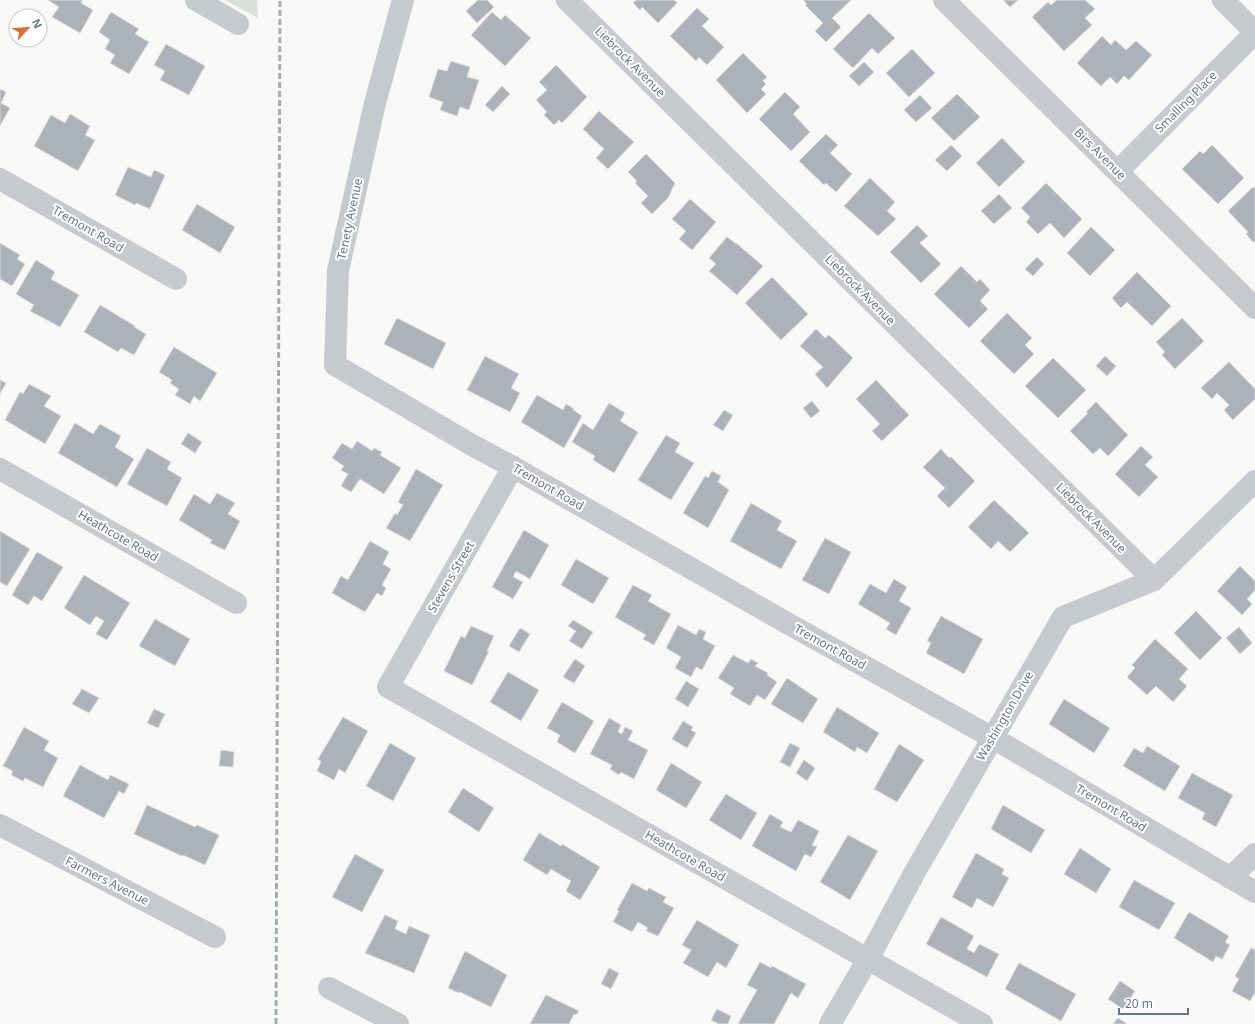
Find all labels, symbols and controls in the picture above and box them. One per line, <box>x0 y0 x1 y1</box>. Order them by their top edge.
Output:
north arrow <box>8 8 48 48</box>
text: N <box>29 16 46 31</box>
street label: Liebrock Avenue <box>591 23 669 101</box>
street label: Smalling Place <box>1151 67 1221 136</box>
street label: Birs Avenue <box>1071 124 1130 183</box>
street label: Tenety Avenue <box>333 177 366 261</box>
street label: Tremont Road <box>49 201 127 256</box>
street label: Liebrock Avenue <box>821 251 899 329</box>
street label: Tremont Road <box>509 459 587 514</box>
street label: Liebrock Avenue <box>1052 479 1130 557</box>
street label: Heathcote Road <box>75 506 162 565</box>
street label: Stevens Street <box>423 537 478 616</box>
street label: Tremont Road <box>791 620 869 673</box>
street label: Washington Drive <box>972 668 1037 764</box>
street label: Tremont Road <box>1073 780 1150 835</box>
street label: Heathcote Road <box>642 826 729 885</box>
street label: Farmers Avenue <box>62 852 152 909</box>
scale bar <box>1119 990 1188 1016</box>
text: 20 m <box>1125 995 1153 1012</box>

